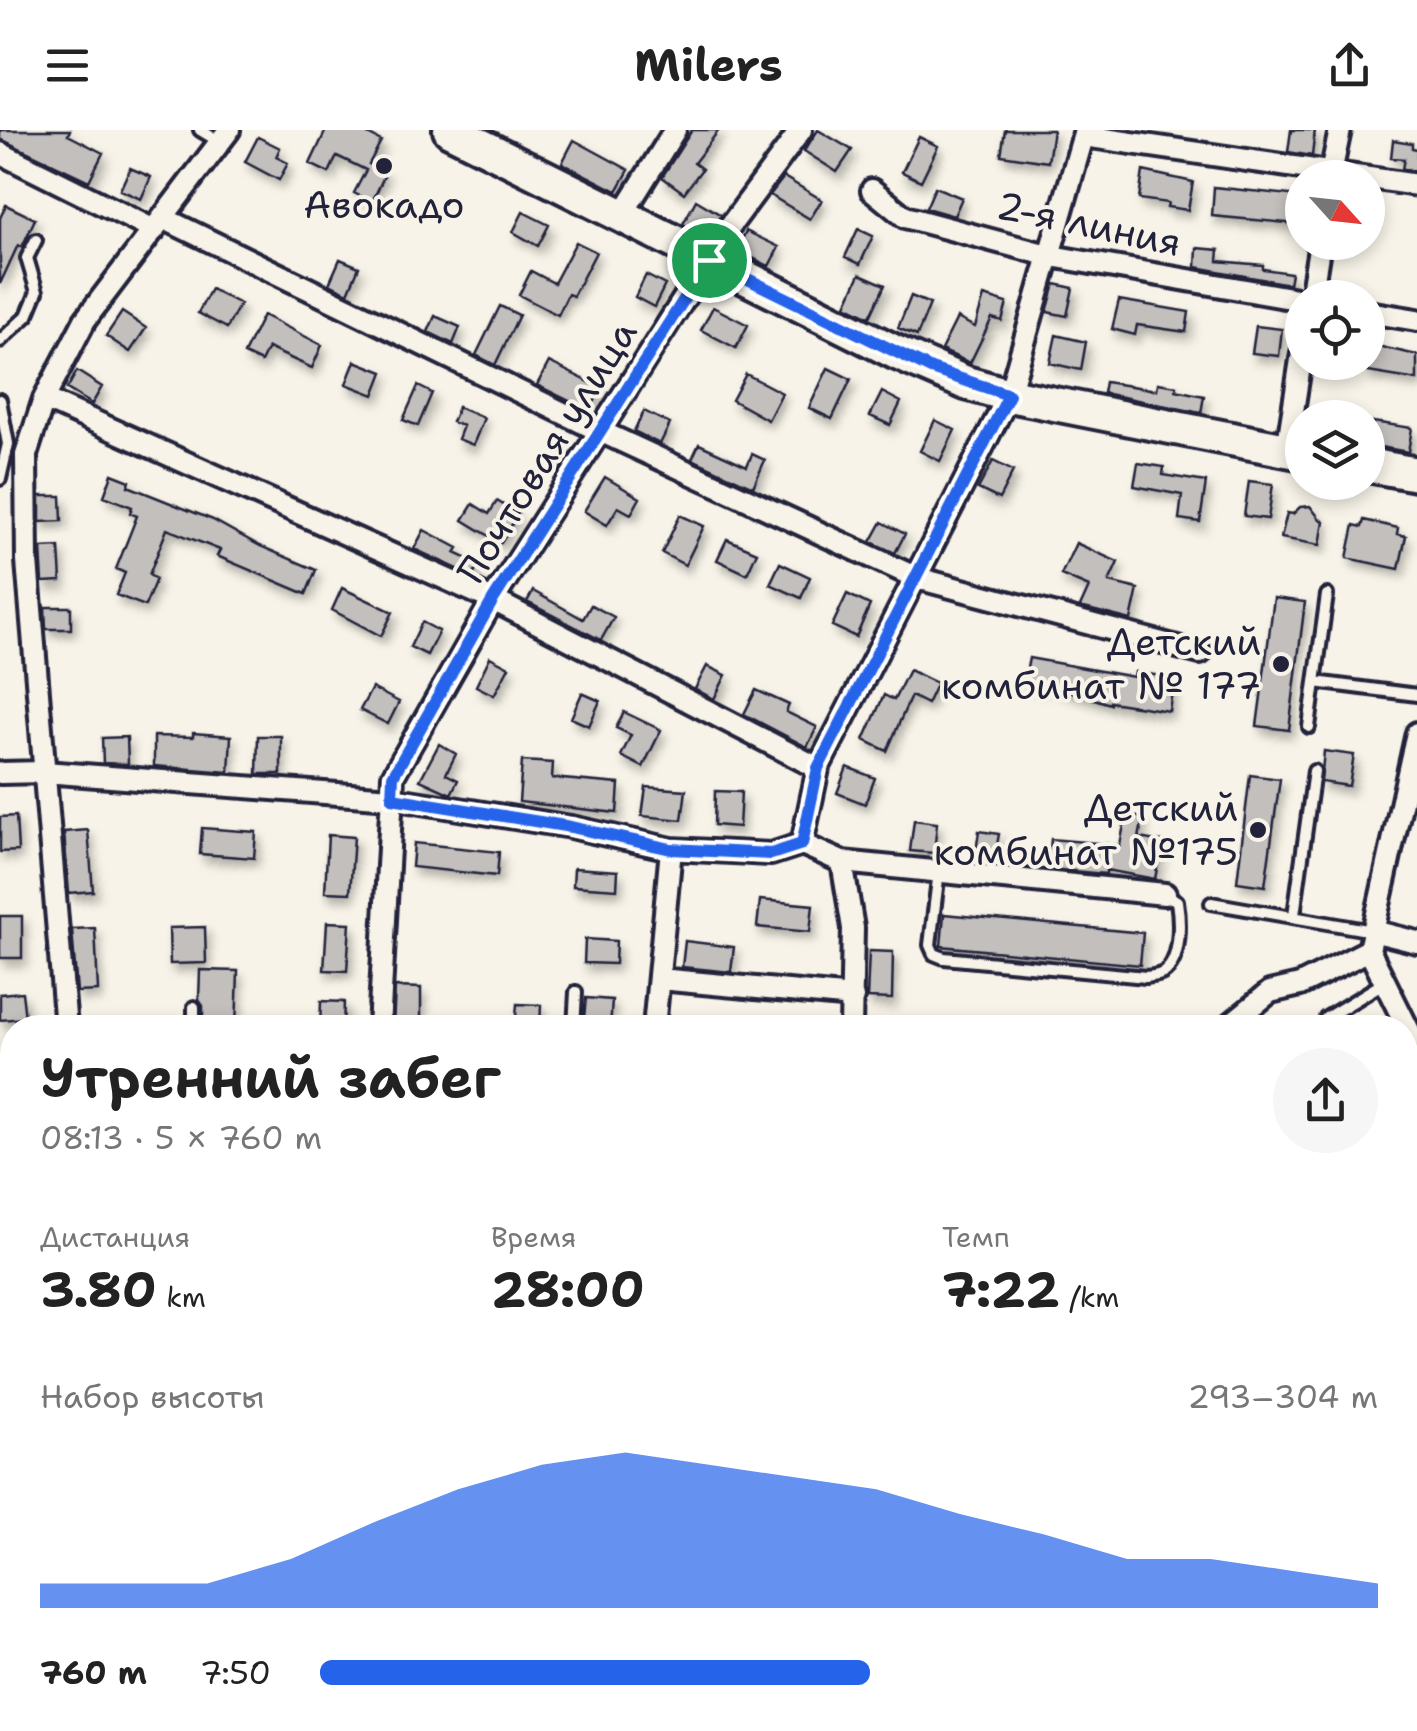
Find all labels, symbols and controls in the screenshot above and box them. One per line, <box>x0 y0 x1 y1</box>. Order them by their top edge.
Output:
text: Milers <box>634 35 783 95</box>
icon: menu <box>40 38 95 93</box>
icon: share <box>1322 38 1377 93</box>
marker: Авокадо <box>373 155 395 177</box>
north arrow <box>1285 160 1385 260</box>
map controls <box>1285 160 1385 500</box>
place label: Авокадо <box>303 179 465 230</box>
street label: 2-я линия <box>992 179 1186 268</box>
pin <box>667 218 752 303</box>
icon: arrive <box>682 233 737 288</box>
button: locate <box>1285 280 1385 380</box>
street label: Почтовая улица <box>445 310 648 593</box>
button: layers <box>1285 400 1385 500</box>
place label: Детский комбинат № 177 <box>941 616 1261 711</box>
marker: Детский комбинат № 177 <box>1270 653 1292 675</box>
place label: Детский комбинат №175 <box>934 782 1238 877</box>
marker: Детский комбинат №175 <box>1247 819 1269 841</box>
text: Утренний забег <box>40 1041 501 1115</box>
button: share <box>1273 1048 1378 1153</box>
text: 08:13 · 5 × 760 m <box>40 1116 322 1159</box>
text: Дистанция <box>40 1218 190 1256</box>
text: Время <box>491 1218 576 1256</box>
text: Темп <box>942 1218 1010 1256</box>
text: 3.80 <box>40 1256 157 1323</box>
text: 28:00 <box>491 1256 645 1323</box>
text: 7:22 <box>942 1256 1060 1323</box>
text: km <box>157 1278 206 1316</box>
text: /km <box>1060 1278 1119 1316</box>
text: Набор высоты <box>40 1375 265 1418</box>
text: 293–304 m <box>1188 1375 1378 1418</box>
text: 760 m <box>40 1651 147 1694</box>
text: 7:50 <box>200 1651 271 1694</box>

